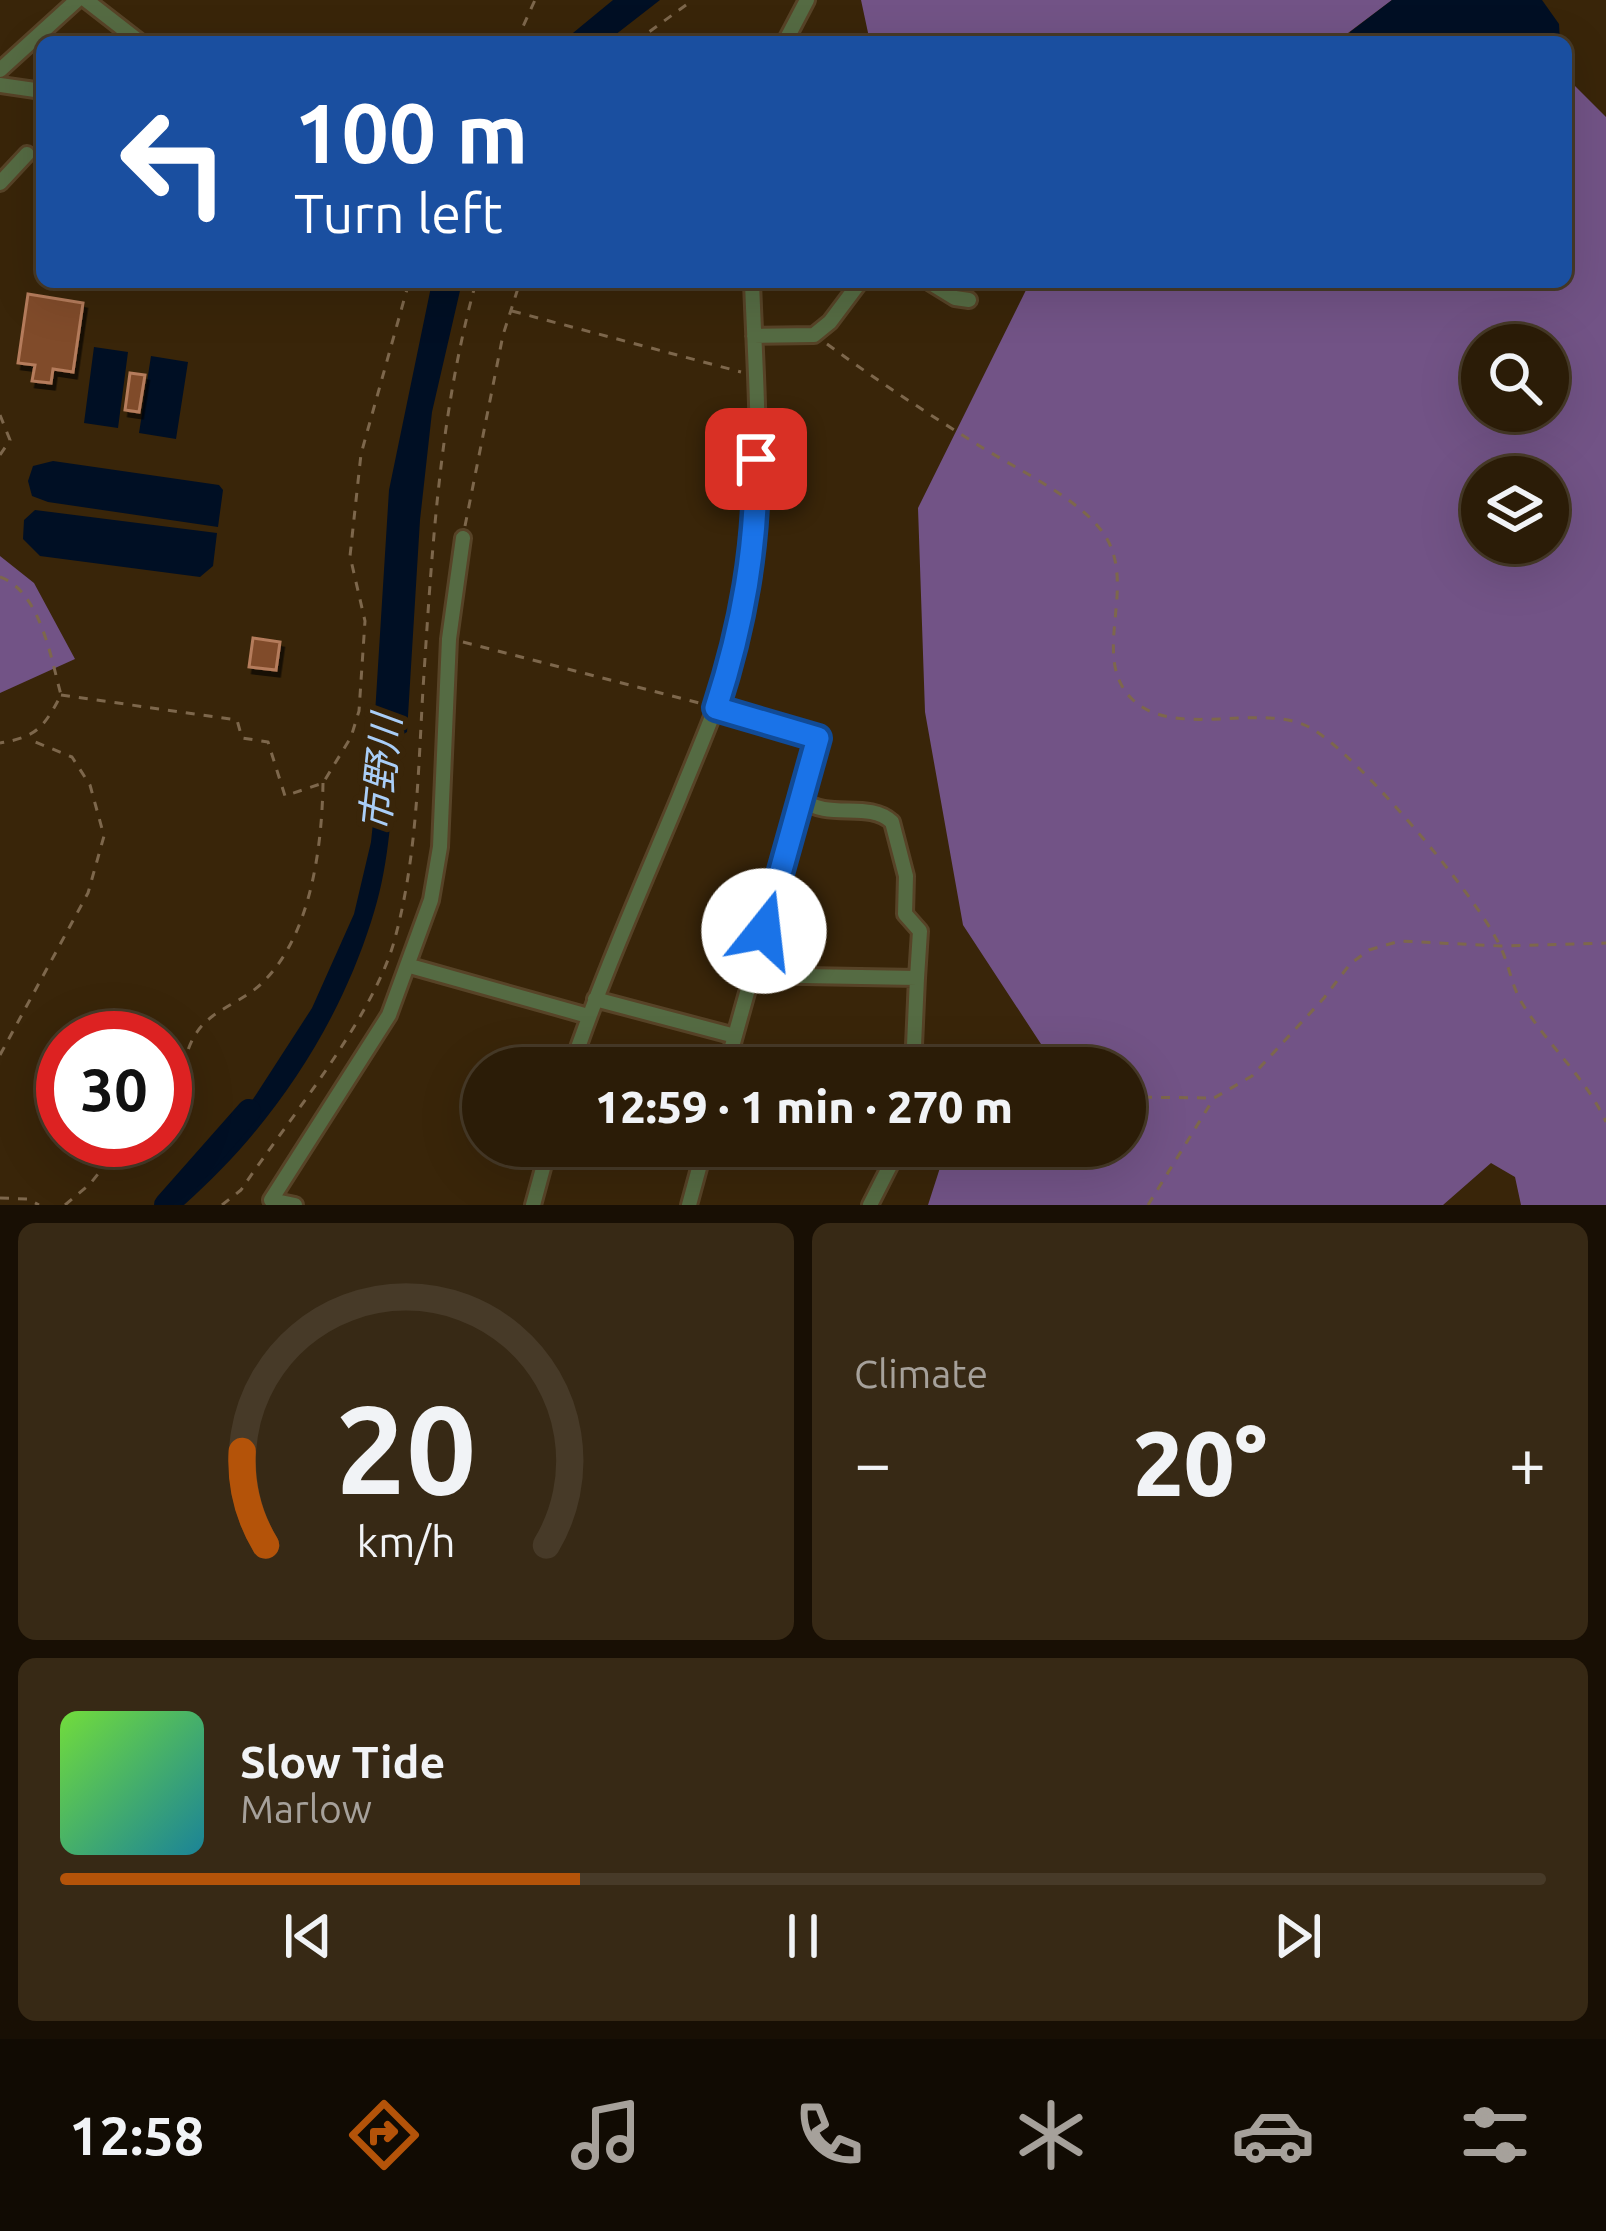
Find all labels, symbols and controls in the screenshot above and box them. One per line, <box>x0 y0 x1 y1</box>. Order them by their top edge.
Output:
icon: left <box>96 84 252 240</box>
text: 100 m <box>294 85 528 179</box>
text: Turn left <box>294 183 503 243</box>
map controls <box>1461 324 1569 564</box>
button: search <box>1461 324 1569 432</box>
pin <box>705 408 807 510</box>
icon: arrive <box>723 426 789 492</box>
button: layers <box>1461 456 1569 564</box>
water label: 市野川 <box>353 709 408 833</box>
position arrow <box>701 868 827 994</box>
speed limit sign: 30 <box>36 1011 192 1167</box>
text: 12:59 · 1 min · 270 m <box>595 1081 1013 1132</box>
text: Climate <box>854 1352 988 1395</box>
text: 20 <box>336 1378 476 1518</box>
text: 20° <box>1133 1412 1267 1513</box>
text: − <box>854 1425 891 1499</box>
text: + <box>1509 1425 1546 1499</box>
text: km/h <box>356 1516 456 1564</box>
text: Slow Tide <box>240 1736 445 1787</box>
text: Marlow <box>240 1787 372 1830</box>
icon: previous <box>275 1903 341 1969</box>
icon: pause <box>770 1903 836 1969</box>
icon: next <box>1265 1903 1331 1969</box>
icon: directions <box>342 2093 426 2177</box>
icon: music <box>564 2093 648 2177</box>
icon: phone <box>787 2093 871 2177</box>
icon: climate <box>1009 2093 1093 2177</box>
icon: car <box>1231 2093 1315 2177</box>
icon: filters <box>1453 2093 1537 2177</box>
text: 12:58 <box>69 2105 204 2165</box>

